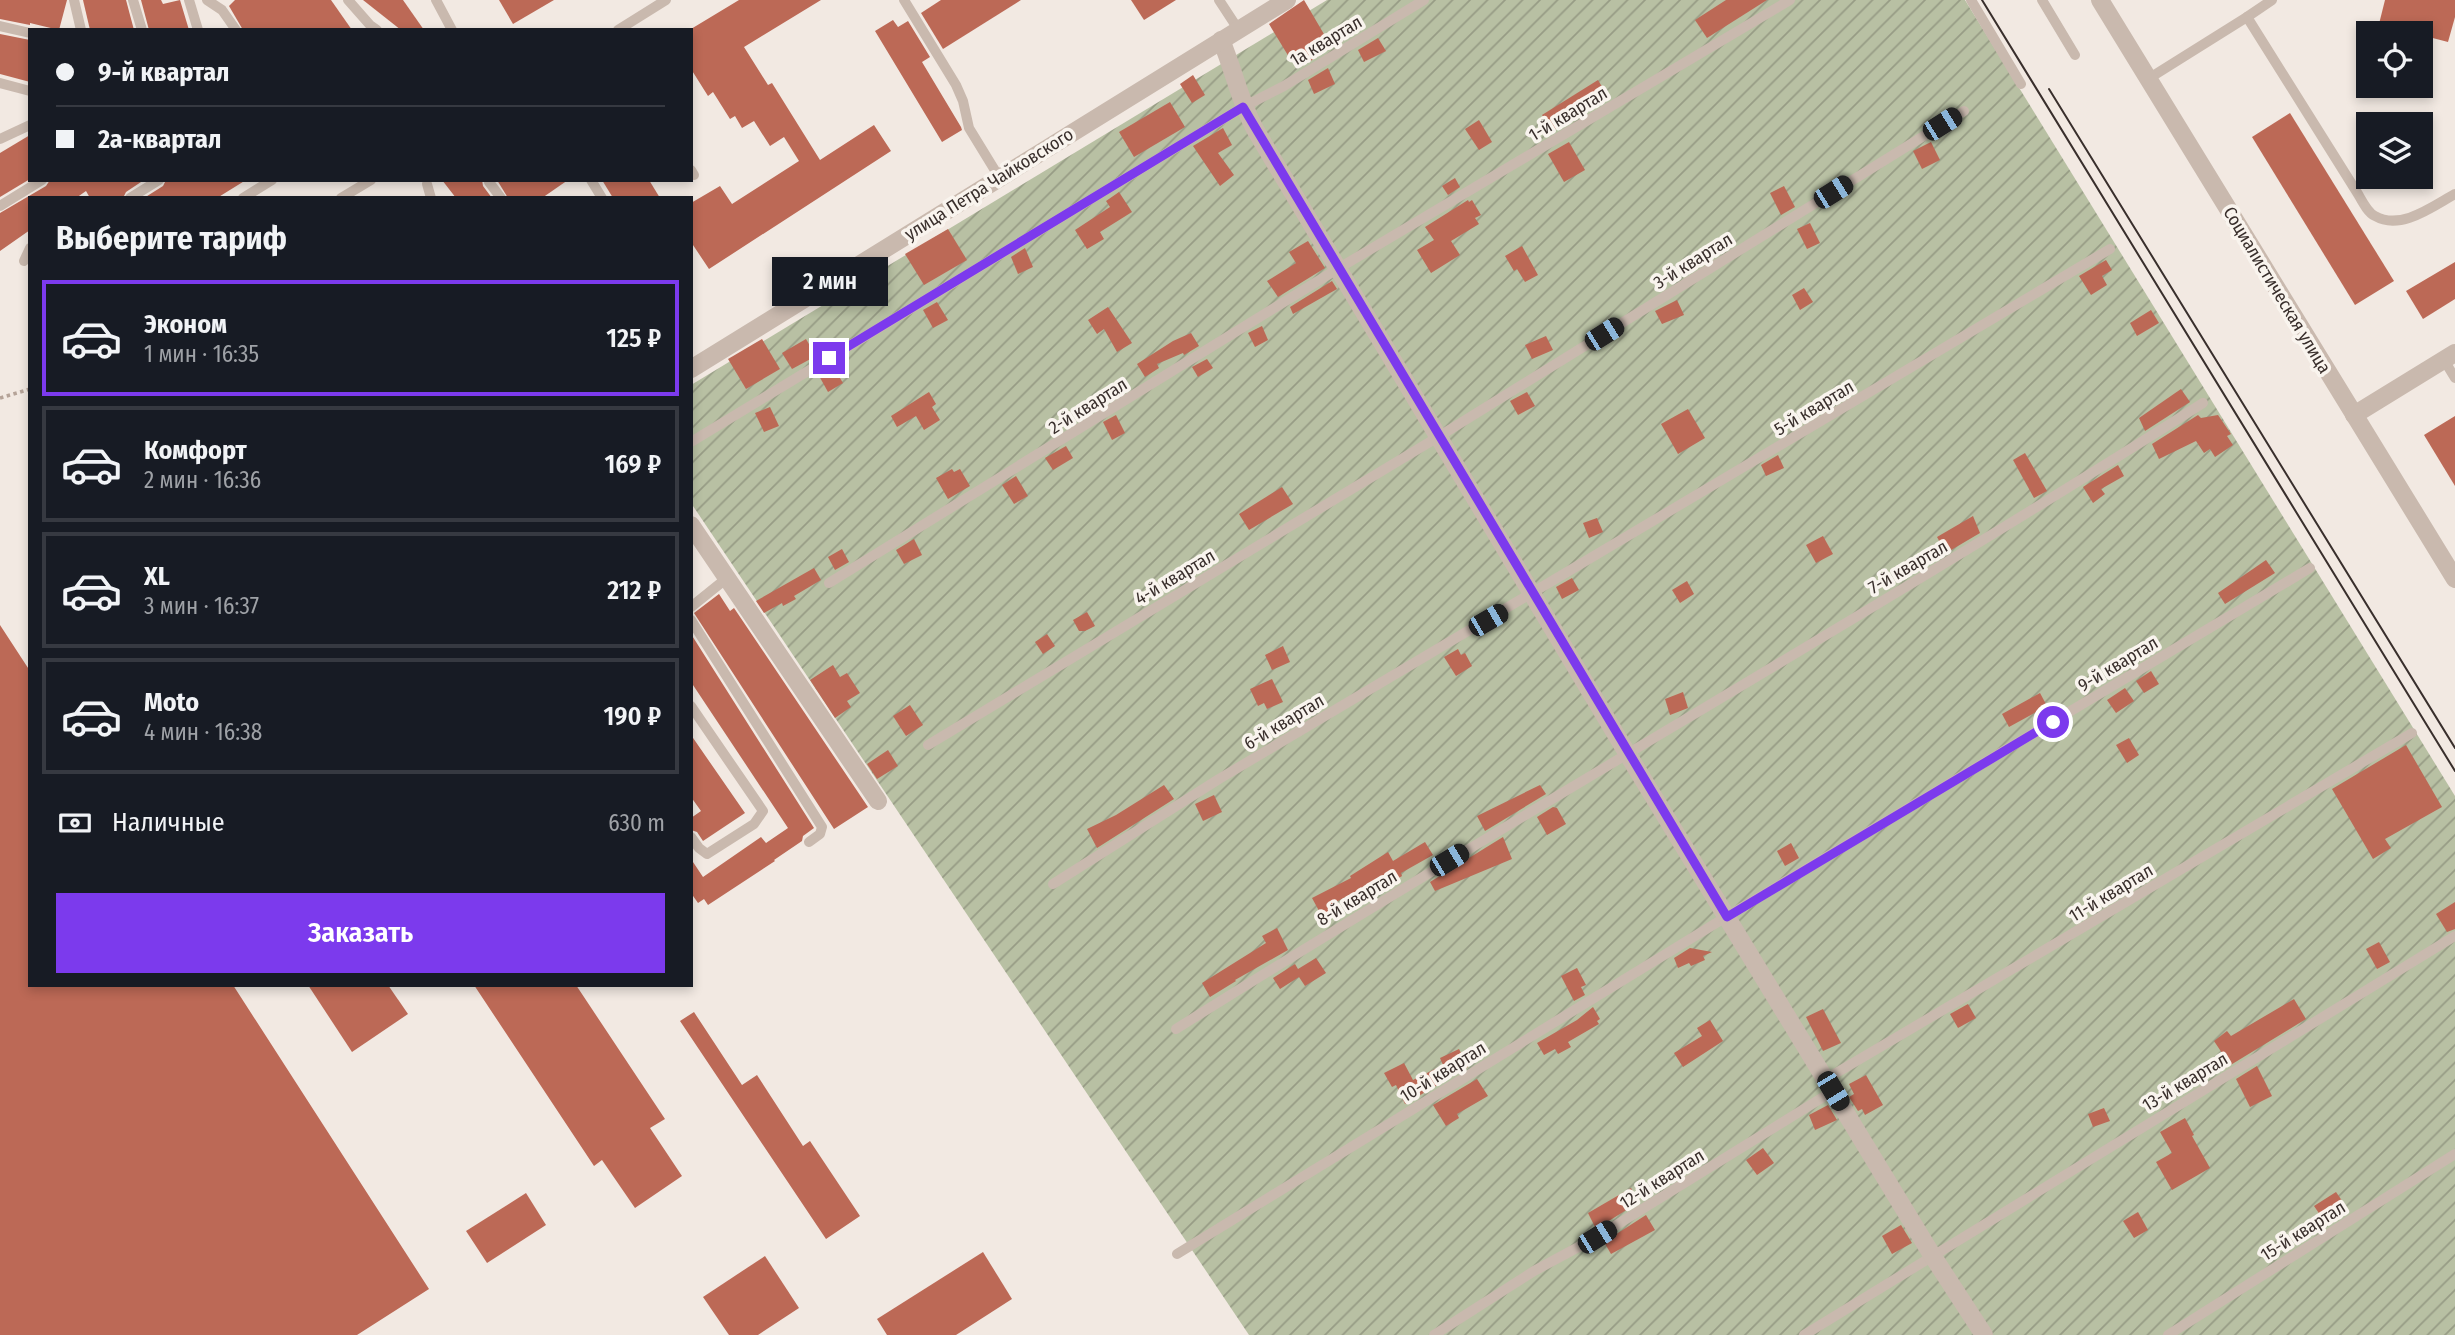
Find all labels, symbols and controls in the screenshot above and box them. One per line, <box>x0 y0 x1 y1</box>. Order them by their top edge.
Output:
street label: 1а квартал <box>1286 11 1366 71</box>
map controls <box>2356 21 2433 189</box>
button: locate <box>2356 21 2433 98</box>
text: 9-й квартал <box>98 57 230 88</box>
street label: 1-й квартал <box>1525 82 1611 146</box>
car <box>1919 104 1966 144</box>
button: layers <box>2356 112 2433 189</box>
street label: улица Петра Чайковского <box>901 123 1077 245</box>
text: 2а-квартал <box>98 124 221 155</box>
car <box>1810 172 1857 212</box>
street label: Социалистическая улица <box>2218 203 2336 377</box>
text: Выберите тариф <box>56 219 287 257</box>
street label: 3-й квартал <box>1650 228 1736 294</box>
callout: 2 мин <box>771 256 887 306</box>
text: 2 мин <box>803 267 857 295</box>
icon: car <box>60 307 123 370</box>
text: Эконом <box>144 309 227 340</box>
car <box>1581 314 1628 354</box>
text: 125 ₽ <box>606 323 661 354</box>
text: 1 мин · 16:35 <box>144 340 259 368</box>
route end <box>813 342 845 374</box>
street label: 2-й квартал <box>1045 373 1131 439</box>
street label: 5-й квартал <box>1770 376 1858 440</box>
icon: car <box>60 433 123 496</box>
text: Комфорт <box>144 435 247 466</box>
text: 169 ₽ <box>604 449 661 480</box>
text: 2 мин · 16:36 <box>144 466 261 494</box>
street label: 7-й квартал <box>1864 536 1952 598</box>
street label: 4-й квартал <box>1131 545 1219 609</box>
icon: car <box>60 559 123 622</box>
text: XL <box>144 561 170 592</box>
text: 212 ₽ <box>607 575 661 606</box>
text: 3 мин · 16:37 <box>144 592 259 620</box>
car <box>1465 600 1512 640</box>
street label: 9-й квартал <box>2074 632 2162 696</box>
icon: car <box>60 685 123 748</box>
text: Moto <box>144 687 199 718</box>
street label: 6-й квартал <box>1240 690 1328 754</box>
text: 190 ₽ <box>604 701 661 732</box>
route start <box>2037 706 2069 738</box>
text: 4 мин · 16:38 <box>144 718 262 746</box>
icon: cash <box>56 804 94 842</box>
text: Наличные <box>112 807 225 838</box>
text: 630 m <box>608 809 665 837</box>
car <box>1426 840 1473 880</box>
street label: 11-й квартал <box>2065 859 2157 927</box>
street label: 8-й квартал <box>1313 865 1401 931</box>
button: Заказать <box>56 893 665 973</box>
street label: 10-й квартал <box>1396 1037 1490 1107</box>
street label: 13-й квартал <box>2138 1048 2232 1116</box>
car <box>1814 1068 1853 1114</box>
street label: 12-й квартал <box>1616 1144 1708 1214</box>
street label: 15-й квартал <box>2257 1196 2349 1266</box>
car <box>1574 1217 1621 1257</box>

